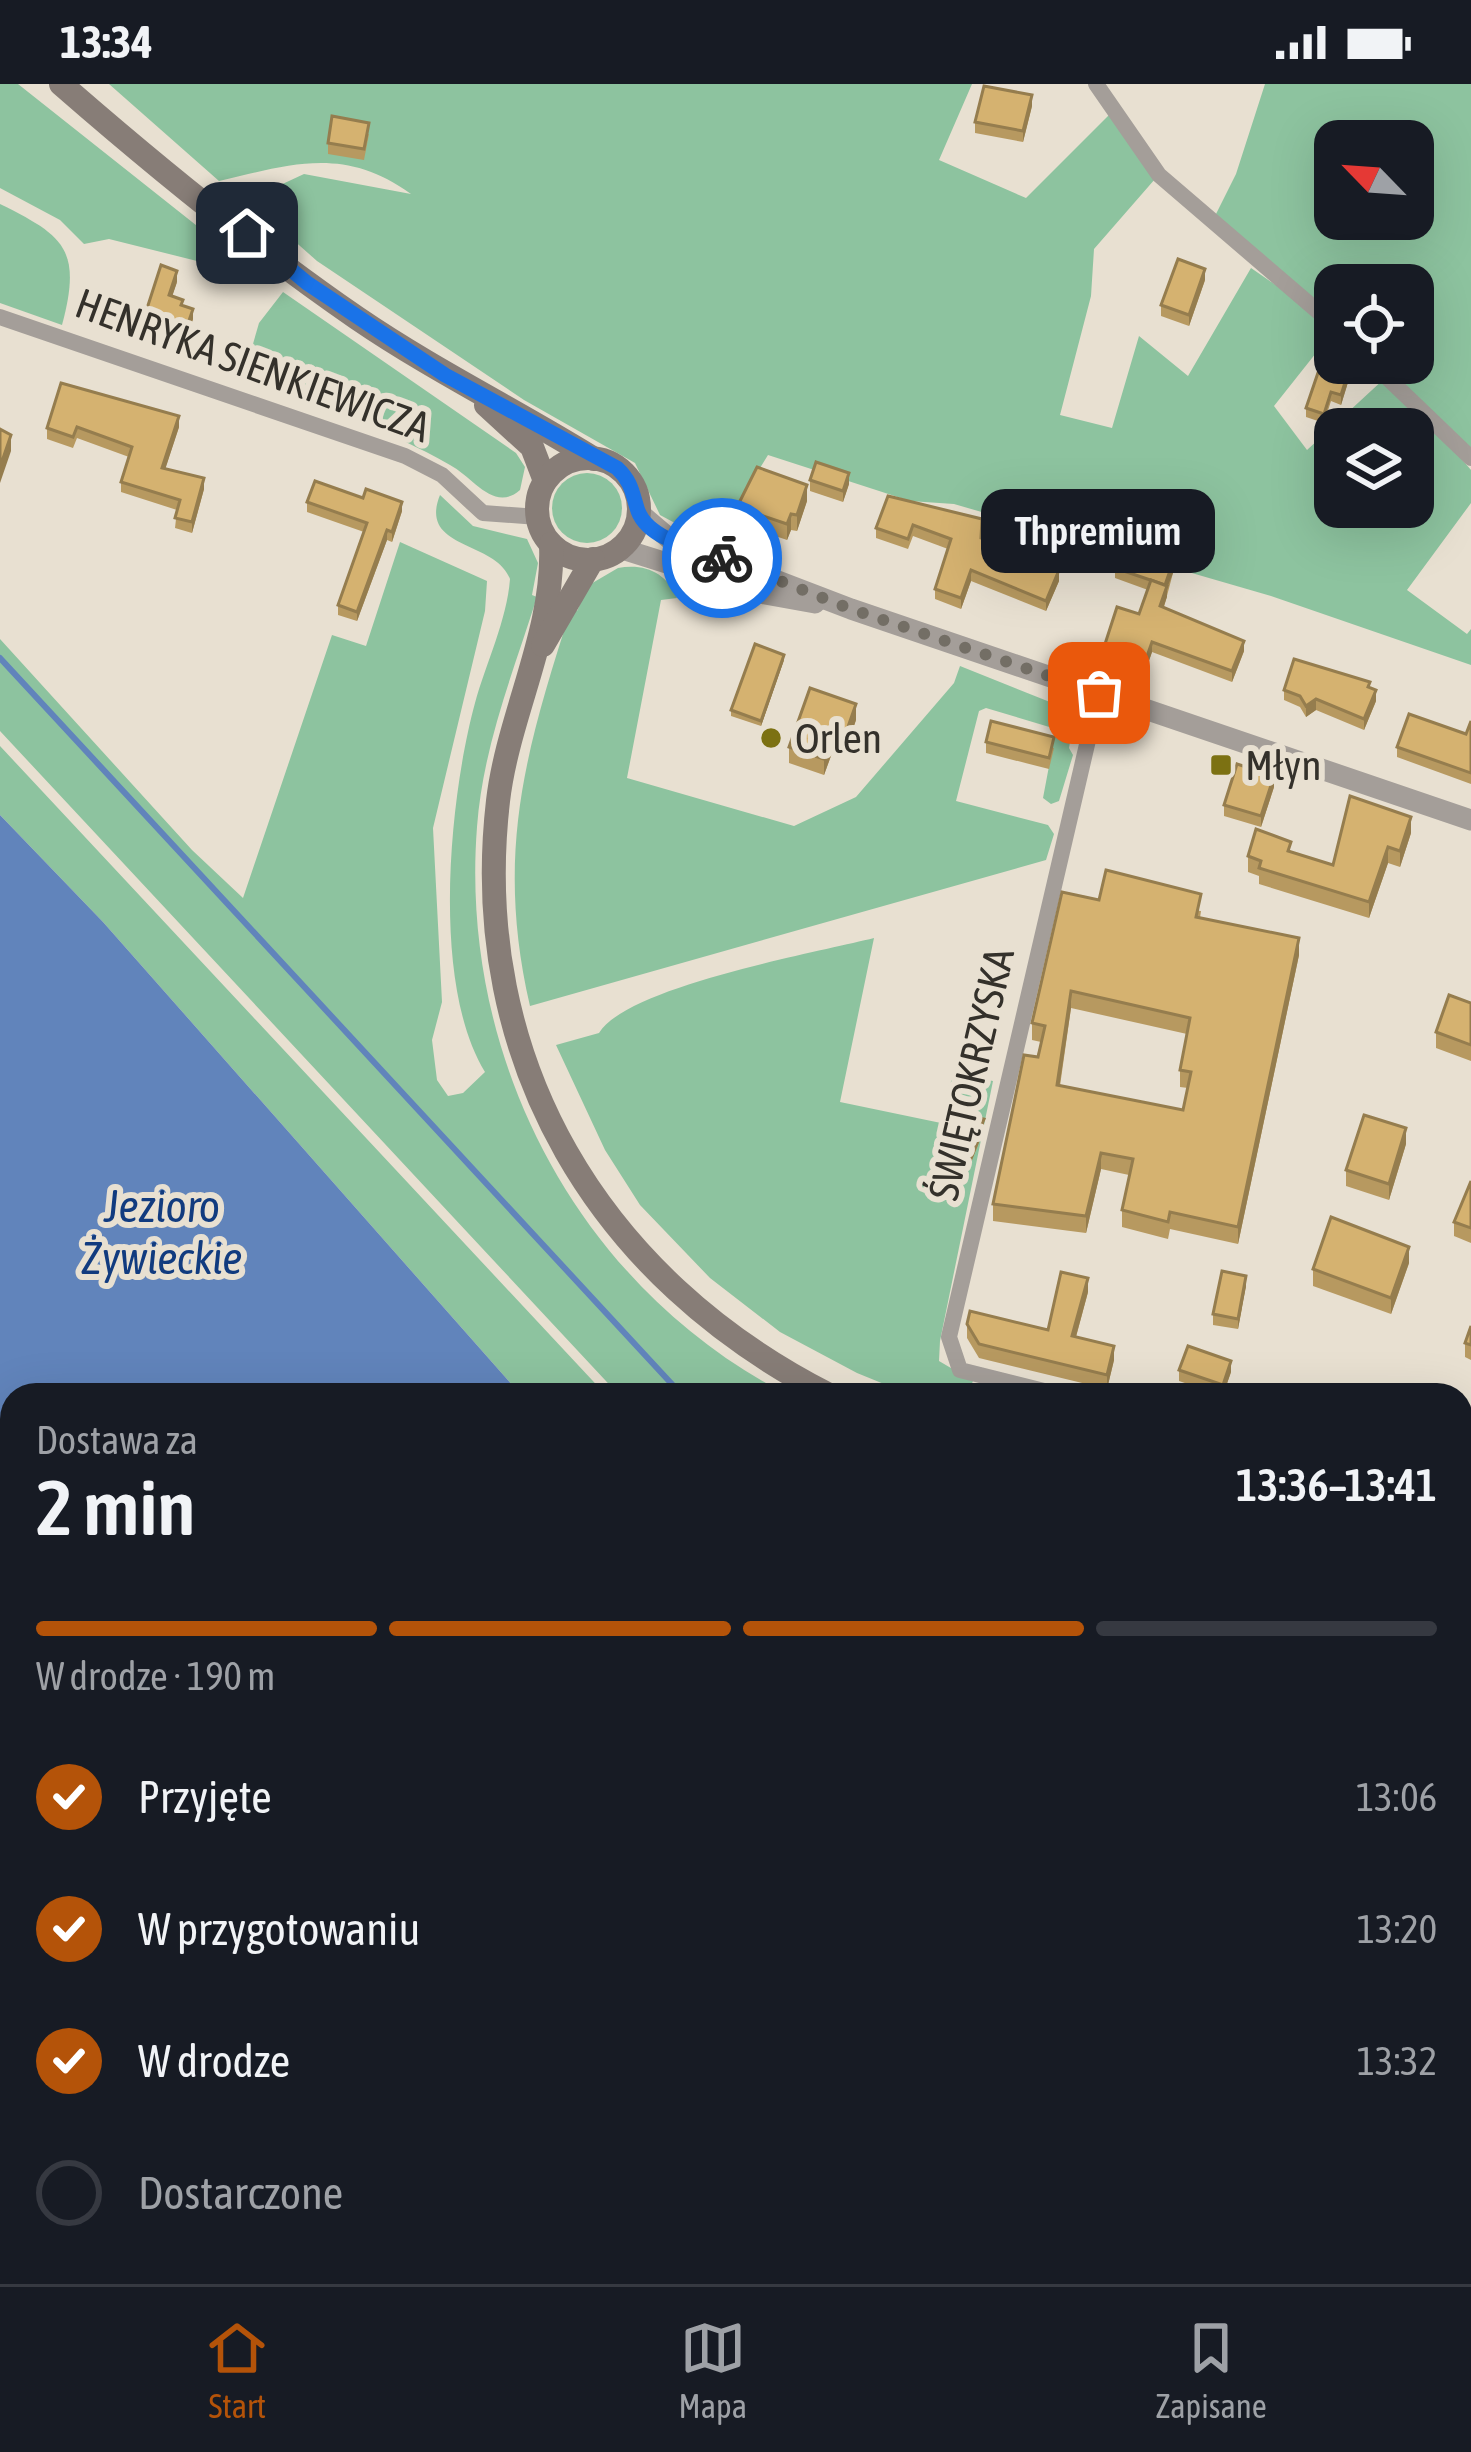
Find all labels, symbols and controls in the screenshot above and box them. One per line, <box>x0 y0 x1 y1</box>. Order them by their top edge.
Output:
text: 13:34 <box>60 16 153 68</box>
north arrow <box>1314 120 1434 240</box>
map controls <box>1314 120 1434 528</box>
pin <box>196 182 298 284</box>
icon: home <box>214 200 280 266</box>
button: locate <box>1314 264 1434 384</box>
street label: HENRYKA SIENKIEWICZA <box>70 279 437 451</box>
button: layers <box>1314 408 1434 528</box>
callout: Thpremium <box>982 489 1216 573</box>
courier <box>662 498 782 618</box>
text: Thpremium <box>1015 509 1181 553</box>
icon: bike <box>689 525 755 591</box>
pin <box>1048 642 1150 744</box>
icon: bag <box>1066 660 1132 726</box>
place label: Orlen <box>795 714 882 762</box>
marker: Orlen <box>758 725 784 751</box>
place label: Młyn <box>1245 741 1322 789</box>
marker: Młyn <box>1208 752 1234 778</box>
street label: ŚWIĘTOKRZYSKA <box>919 943 1023 1205</box>
water label: Jezioro Żywieckie <box>81 1180 243 1284</box>
text: Dostawa za <box>36 1418 198 1462</box>
text: 13:36–13:41 <box>1236 1459 1437 1511</box>
text: 2 min <box>36 1462 195 1552</box>
text: W drodze · 190 m <box>36 1654 275 1698</box>
icon: check <box>36 1764 102 1830</box>
text: Przyjęte <box>138 1771 272 1823</box>
text: 13:06 <box>1356 1775 1437 1819</box>
icon: check <box>36 1896 102 1962</box>
text: W przygotowaniu <box>138 1903 420 1955</box>
text: 13:20 <box>1357 1907 1437 1951</box>
icon: check <box>36 2028 102 2094</box>
text: W drodze <box>138 2035 290 2087</box>
text: 13:32 <box>1357 2039 1437 2083</box>
text: Dostarczone <box>138 2167 343 2219</box>
tab: Start <box>204 2315 270 2425</box>
tab: Mapa <box>679 2315 747 2425</box>
tab: Zapisane <box>1155 2315 1267 2425</box>

